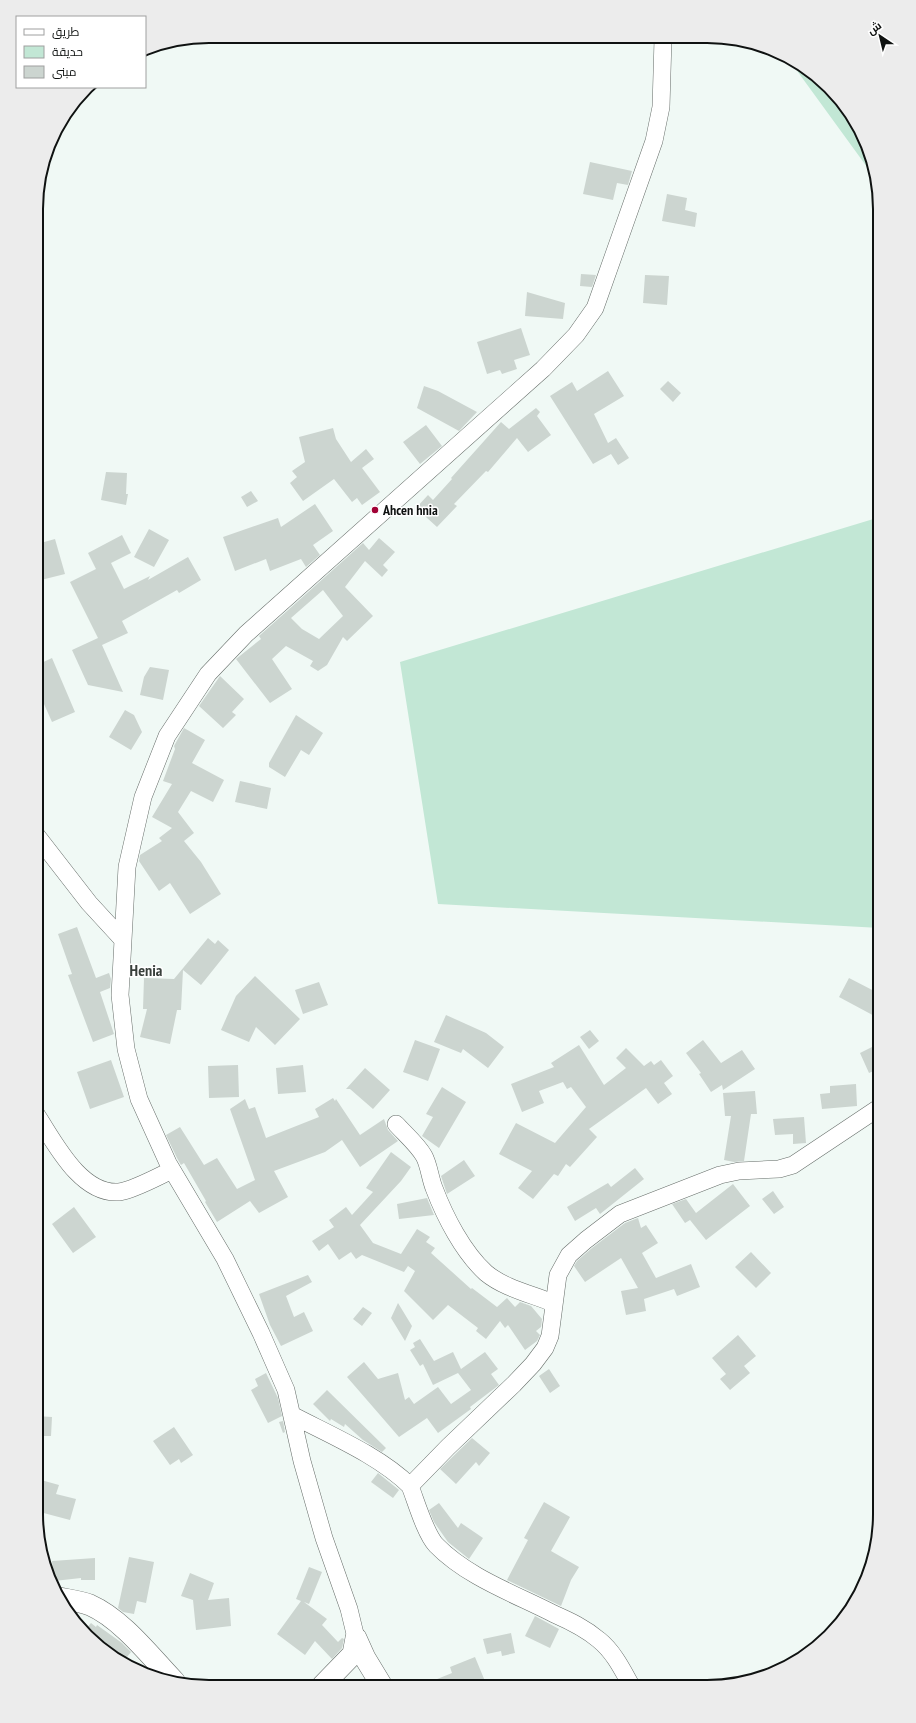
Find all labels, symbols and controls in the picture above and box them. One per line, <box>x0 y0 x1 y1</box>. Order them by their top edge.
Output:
legend <box>16 16 146 88</box>
north arrow <box>860 16 900 56</box>
text: ش <box>864 18 884 38</box>
text: طريق <box>52 24 80 39</box>
text: حديقة <box>52 44 83 59</box>
text: مبنى <box>52 64 77 79</box>
place label: Ahcen hnia <box>382 501 438 519</box>
marker: Ahcen hnia <box>370 505 380 515</box>
district label: Henia <box>130 960 163 980</box>

